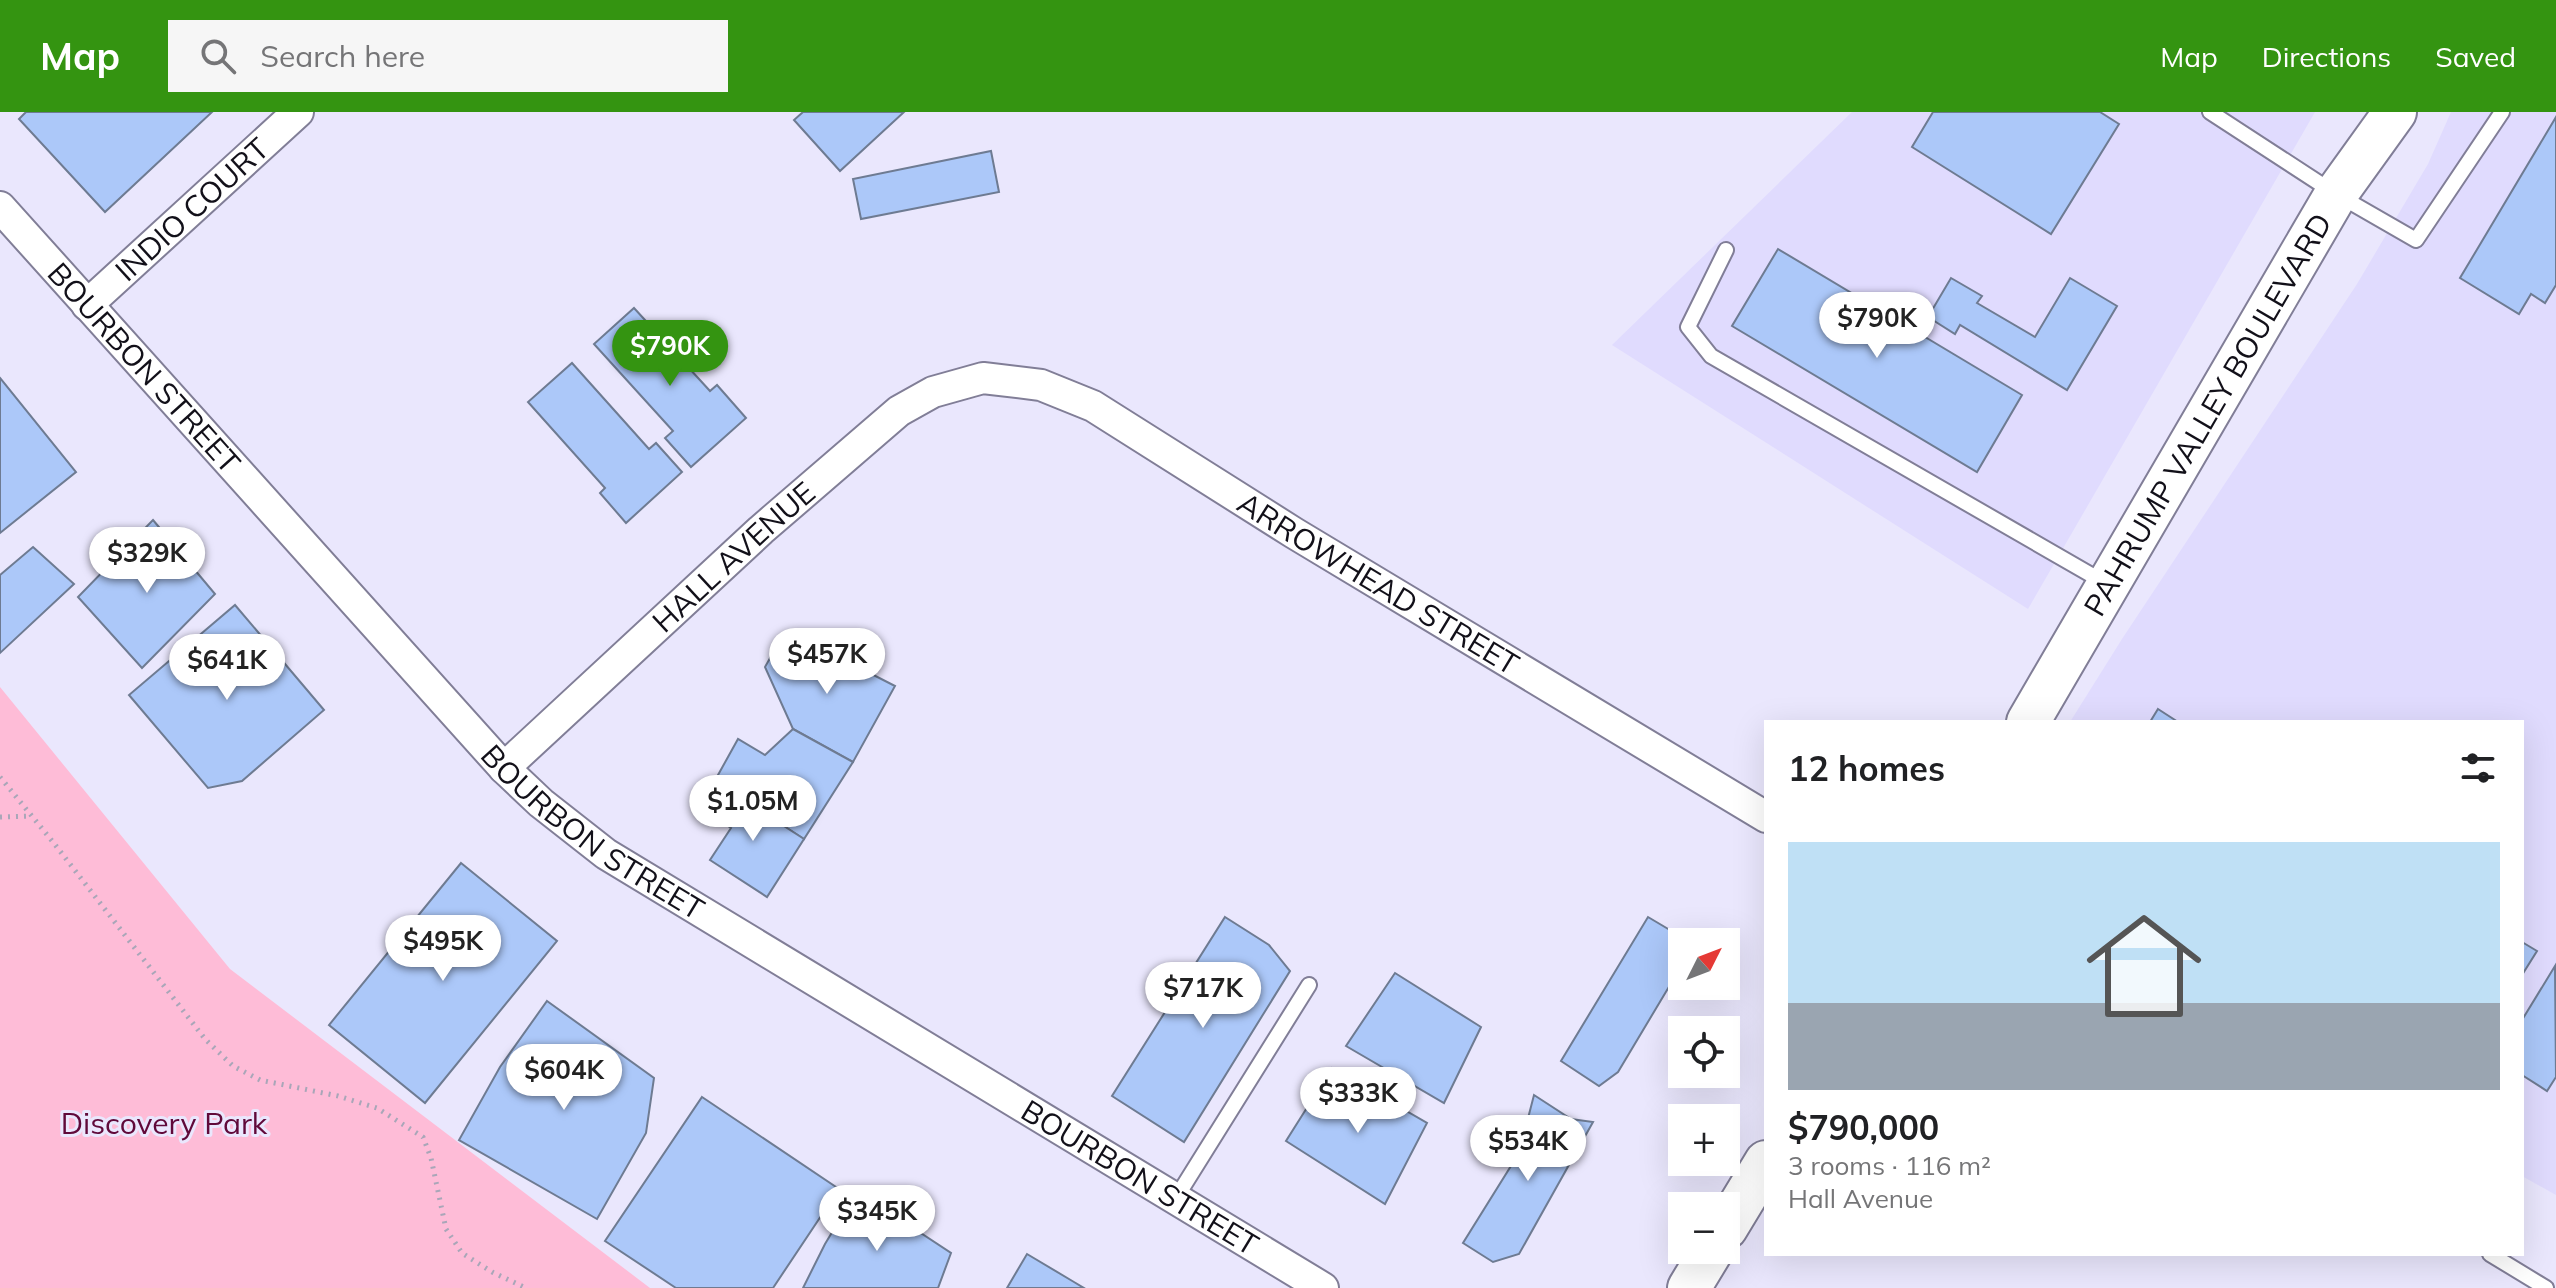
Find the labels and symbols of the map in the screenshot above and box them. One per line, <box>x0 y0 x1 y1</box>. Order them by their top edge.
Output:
street label: INDIO COURT <box>107 129 276 289</box>
street label: PAHRUMP VALLEY BOULEVARD <box>2075 206 2340 623</box>
street label: BOURBON STREET <box>40 254 249 481</box>
pin: $790K <box>1821 292 1933 360</box>
pin: $790K <box>614 320 726 388</box>
street label: HALL AVENUE <box>644 473 823 640</box>
street label: ARROWHEAD STREET <box>1231 483 1526 683</box>
pin: $329K <box>91 527 203 595</box>
pin: $457K <box>771 628 883 696</box>
pin: $641K <box>171 634 283 702</box>
street label: BOURBON STREET <box>473 736 711 928</box>
pin: $1.05M <box>688 775 818 843</box>
pin: $495K <box>387 915 499 983</box>
north arrow <box>1668 928 1740 1000</box>
pin: $717K <box>1147 962 1259 1030</box>
pin: $604K <box>508 1044 620 1112</box>
pin: $333K <box>1302 1067 1414 1135</box>
street label: BOURBON STREET <box>1015 1091 1266 1264</box>
park label: Discovery Park <box>61 1104 268 1142</box>
pin: $534K <box>1472 1115 1584 1183</box>
pin: $345K <box>821 1185 933 1253</box>

